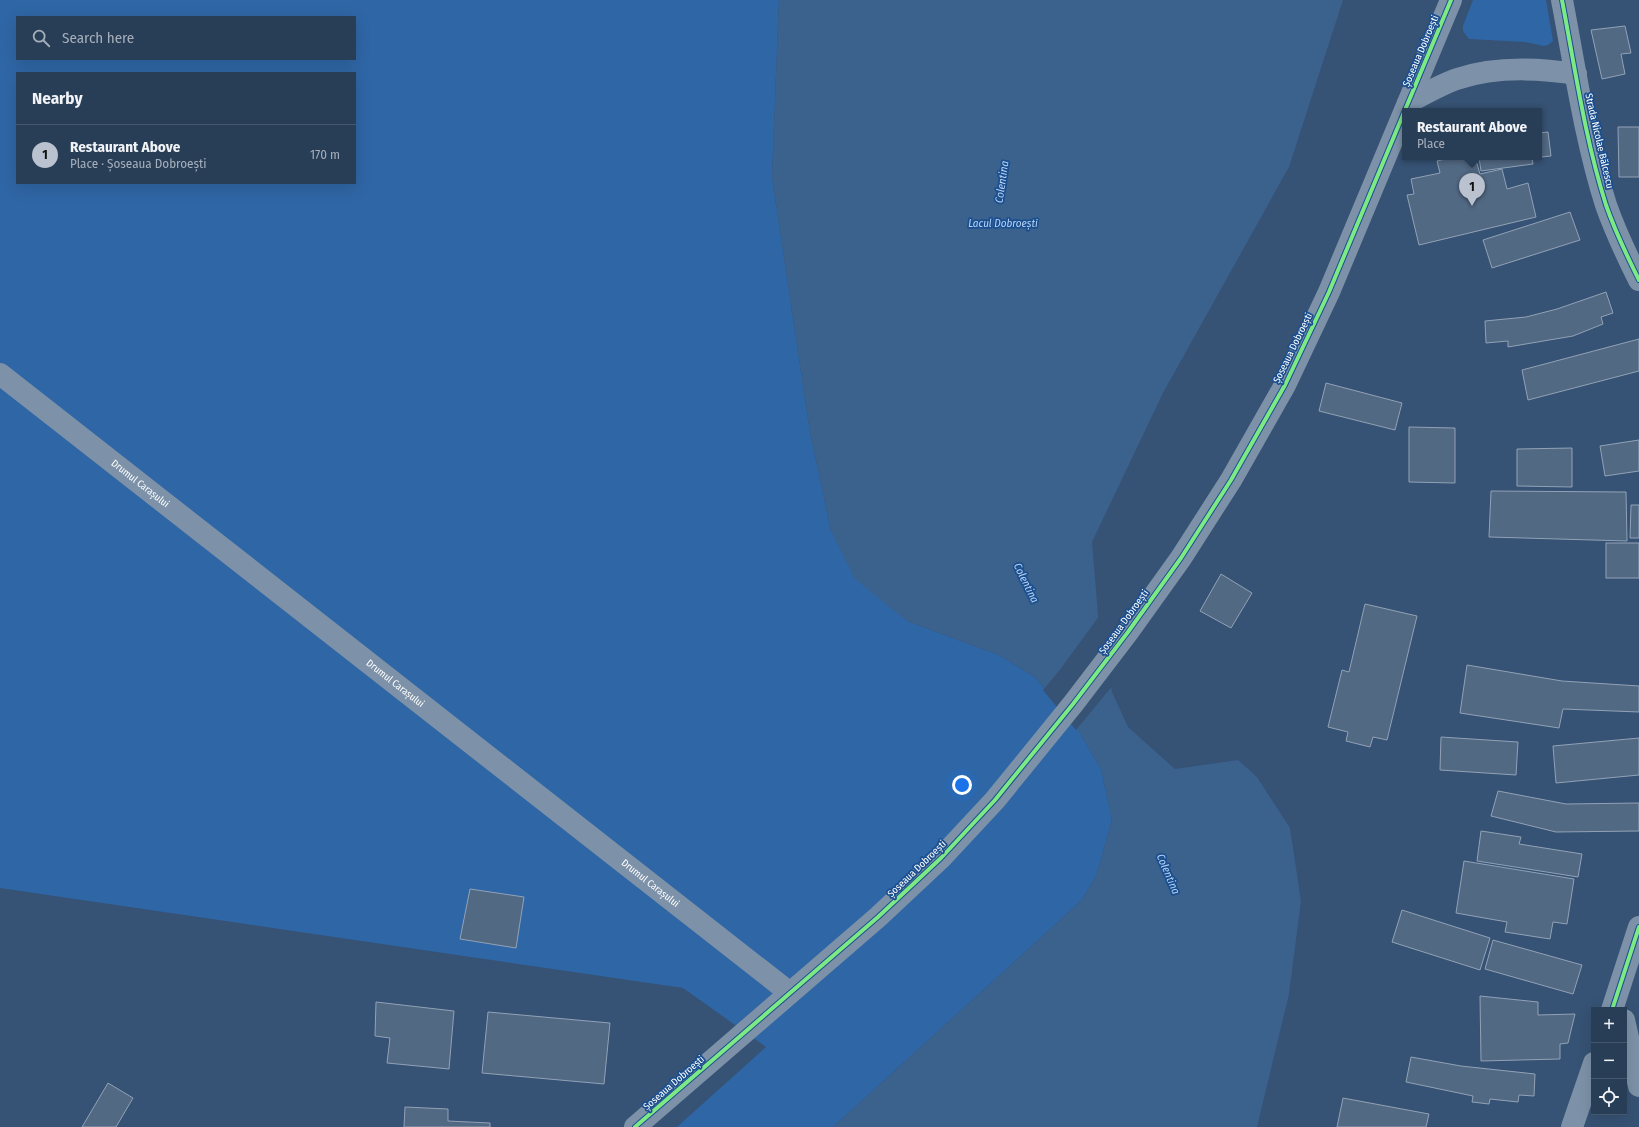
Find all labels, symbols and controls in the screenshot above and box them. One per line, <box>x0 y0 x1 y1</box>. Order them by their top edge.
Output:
street label: Șoseaua Dobroești <box>1401 13 1441 89</box>
search box <box>16 16 356 60</box>
icon: search <box>30 27 52 49</box>
text: Search here <box>62 29 134 47</box>
text: Nearby <box>32 88 83 109</box>
street label: Strada Nicolae Bălcescu <box>1582 92 1616 190</box>
popup <box>1402 108 1542 160</box>
text: Restaurant Above <box>1417 118 1527 136</box>
text: Place <box>1417 136 1445 151</box>
text: Restaurant Above <box>70 138 180 156</box>
text: 1 <box>42 147 48 162</box>
text: 170 m <box>310 147 340 162</box>
text: Place · Șoseaua Dobroești <box>70 156 207 171</box>
water label: Colentina <box>993 160 1011 204</box>
pin: 1 <box>1459 173 1485 206</box>
water label: Lacul Dobroești <box>968 217 1038 230</box>
street label: Șoseaua Dobroești <box>1271 311 1315 385</box>
street label: Drumul Carașului <box>109 457 171 510</box>
water label: Colentina <box>1011 561 1041 605</box>
street label: Șoseaua Dobroești <box>1097 587 1151 657</box>
street label: Drumul Carașului <box>364 657 427 710</box>
your location <box>952 775 972 795</box>
street label: Șoseaua Dobroești <box>885 838 949 900</box>
water label: Colentina <box>1154 852 1182 896</box>
street label: Drumul Carașului <box>619 857 682 910</box>
map controls <box>1591 1007 1627 1115</box>
button: + <box>1591 1007 1627 1043</box>
button: − <box>1591 1043 1627 1079</box>
street label: Șoseaua Dobroești <box>641 1053 707 1113</box>
button: locate <box>1591 1079 1627 1115</box>

